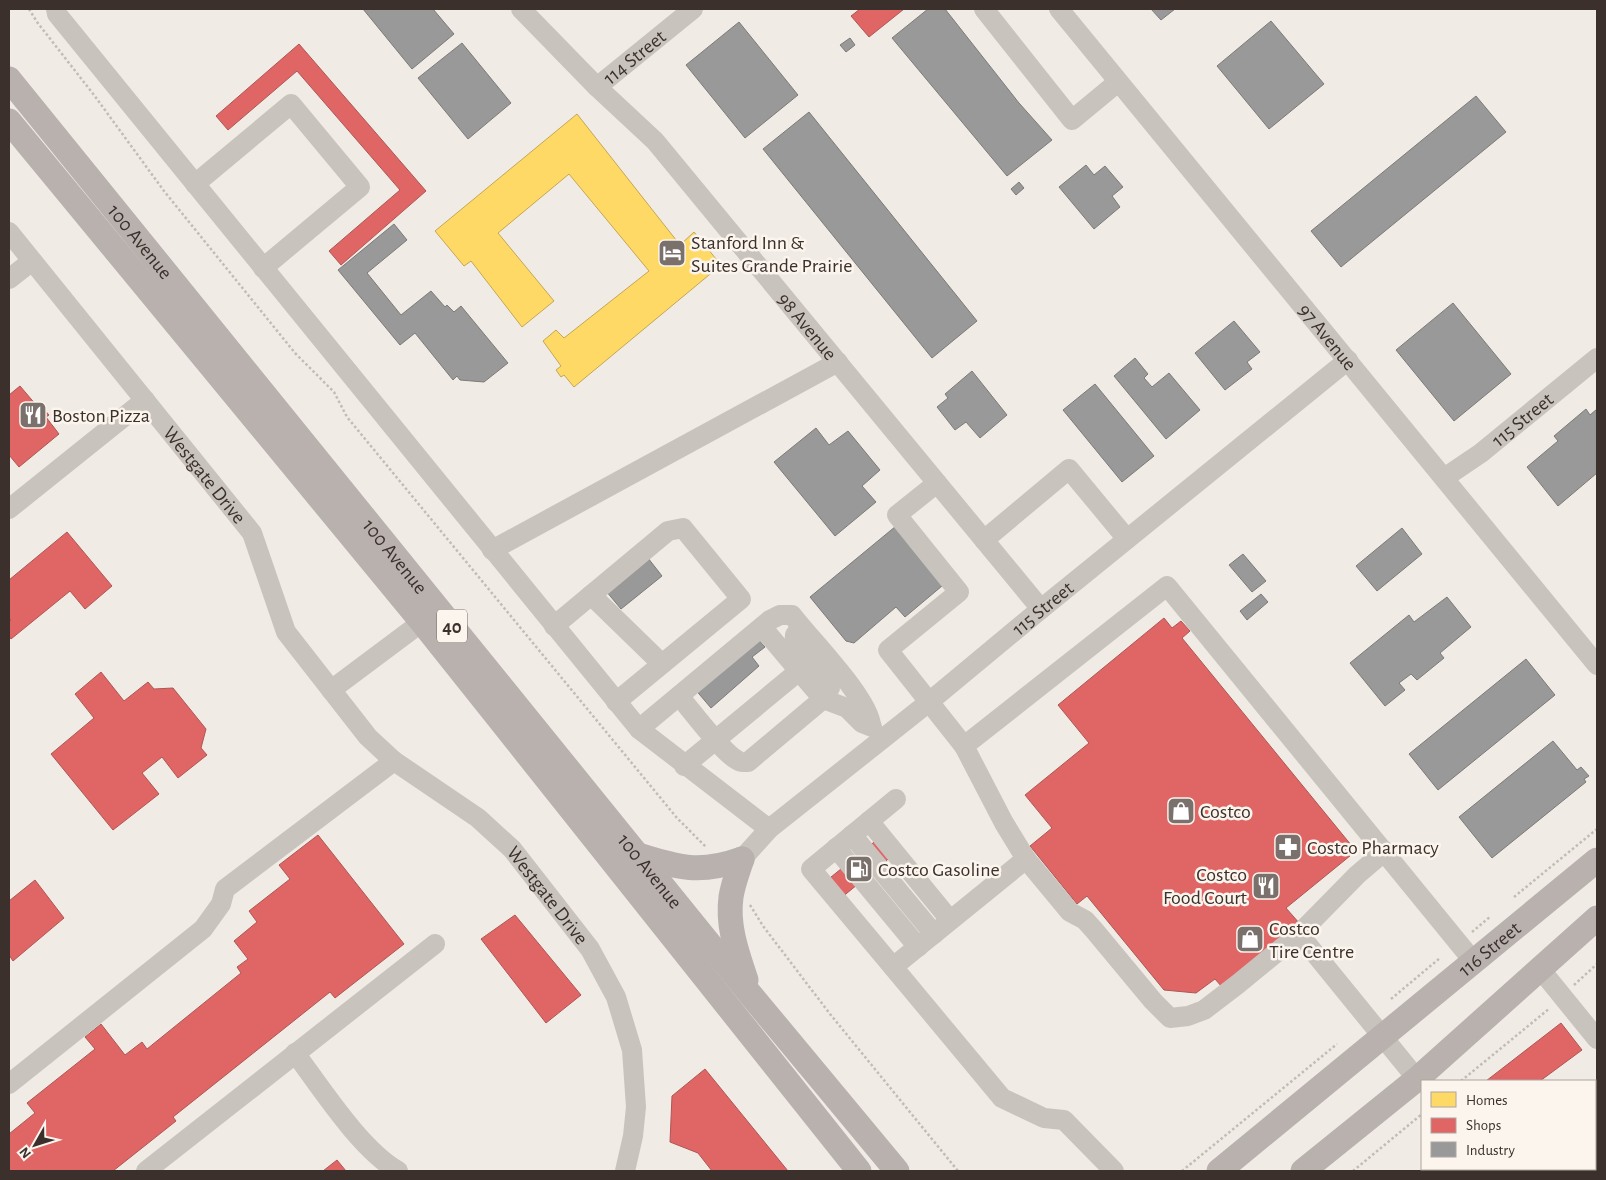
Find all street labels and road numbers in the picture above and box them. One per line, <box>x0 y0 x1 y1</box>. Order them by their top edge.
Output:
street label: 114 Street <box>600 26 670 89</box>
street label: 100 Avenue <box>104 201 176 283</box>
street label: 98 Avenue <box>773 289 840 364</box>
street label: 97 Avenue <box>1294 300 1360 375</box>
street label: 115 Street <box>1488 389 1558 451</box>
street label: Westgate Drive <box>159 423 249 528</box>
street label: 100 Avenue <box>359 516 431 598</box>
street label: 115 Street <box>1009 578 1078 640</box>
road number: 40 <box>437 610 467 642</box>
street label: 100 Avenue <box>614 830 686 913</box>
street label: Westgate Drive <box>503 843 591 949</box>
street label: 116 Street <box>1455 918 1525 981</box>

